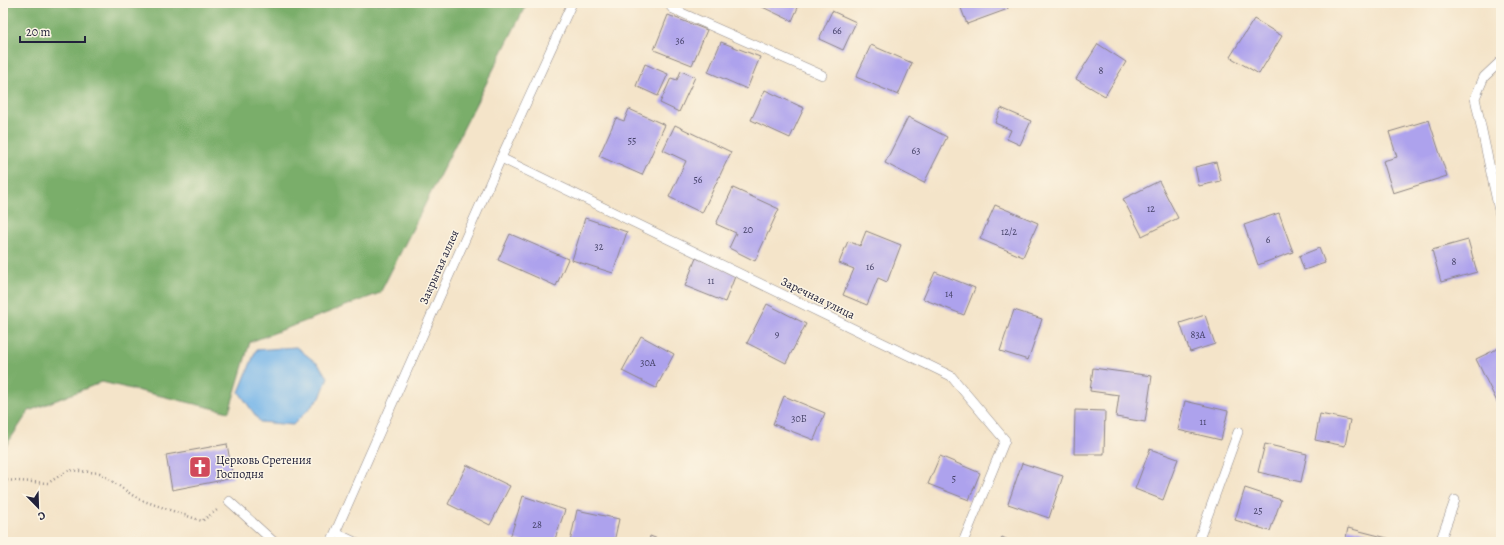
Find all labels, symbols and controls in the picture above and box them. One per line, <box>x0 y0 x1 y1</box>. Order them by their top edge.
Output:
scale bar <box>20 18 85 44</box>
text: 20 m <box>26 24 50 40</box>
house number: 66 <box>832 24 842 37</box>
house number: 36 <box>676 34 685 47</box>
house number: 8 <box>1099 64 1104 77</box>
house number: 55 <box>628 134 636 147</box>
house number: 63 <box>912 144 920 157</box>
house number: 56 <box>694 173 703 186</box>
house number: 12 <box>1147 202 1155 215</box>
house number: 20 <box>743 223 753 236</box>
house number: 12/2 <box>1001 225 1017 238</box>
street label: Закрытая аллея <box>415 227 463 307</box>
house number: 6 <box>1266 233 1271 246</box>
house number: 32 <box>595 240 604 253</box>
house number: 8 <box>1452 255 1457 268</box>
house number: 16 <box>866 260 874 273</box>
street label: Заречная улица <box>778 273 858 323</box>
house number: 11 <box>708 274 715 287</box>
house number: 14 <box>945 287 953 300</box>
house number: 9 <box>775 327 780 340</box>
house number: 83А <box>1191 328 1206 341</box>
house number: 30А <box>640 356 656 369</box>
house number: 30Б <box>791 412 807 425</box>
house number: 11 <box>1200 415 1207 428</box>
place label: Церковь Сретения Господня <box>216 452 312 482</box>
church icon: Церковь Сретения Господня <box>187 454 213 480</box>
house number: 5 <box>952 472 956 485</box>
north arrow <box>18 487 58 527</box>
house number: 25 <box>1253 504 1263 517</box>
text: С <box>35 508 48 524</box>
house number: 28 <box>532 518 542 531</box>

